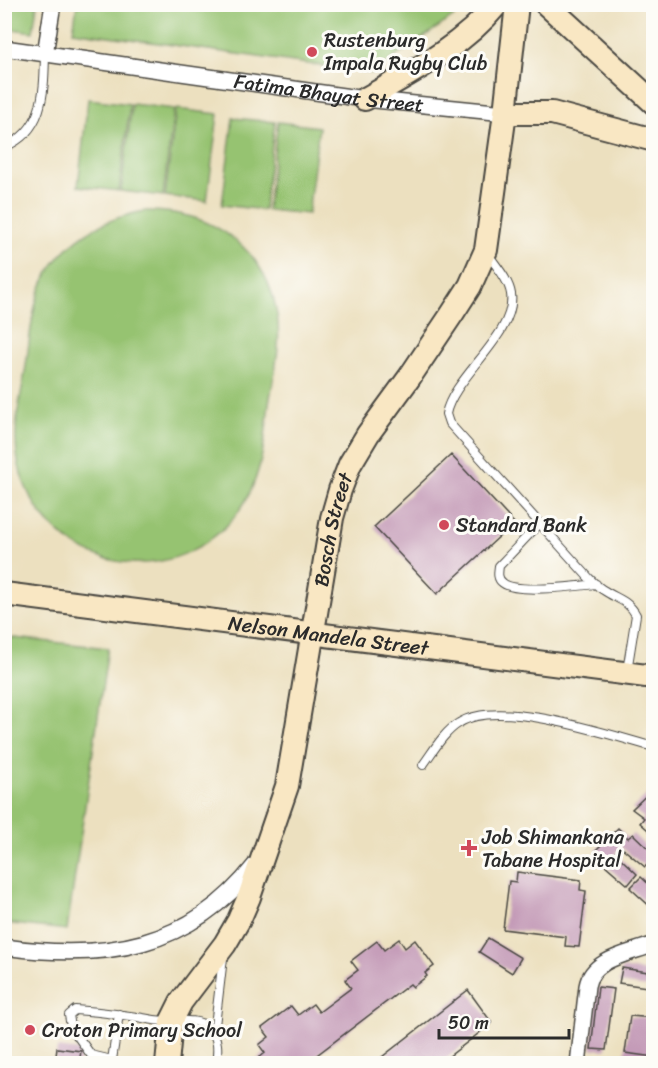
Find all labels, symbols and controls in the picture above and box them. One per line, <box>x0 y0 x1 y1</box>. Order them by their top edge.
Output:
place label: Rustenburg Impala Rugby Club <box>323 23 488 81</box>
marker: Rustenburg Impala Rugby Club <box>305 45 319 59</box>
street label: Fatima Bhayat Street <box>232 63 426 122</box>
street label: Bosch Street <box>303 467 363 589</box>
place label: Standard Bank <box>456 508 587 543</box>
marker: Standard Bank <box>437 518 451 532</box>
street label: Nelson Mandela Street <box>226 605 432 666</box>
place label: Job Shimankana Tabane Hospital <box>481 820 625 878</box>
marker: Job Shimankana Tabane Hospital <box>460 839 478 857</box>
scale bar <box>439 1002 570 1040</box>
text: 50 m <box>448 1007 489 1039</box>
place label: Croton Primary School <box>42 1013 243 1048</box>
marker: Croton Primary School <box>23 1023 37 1037</box>

